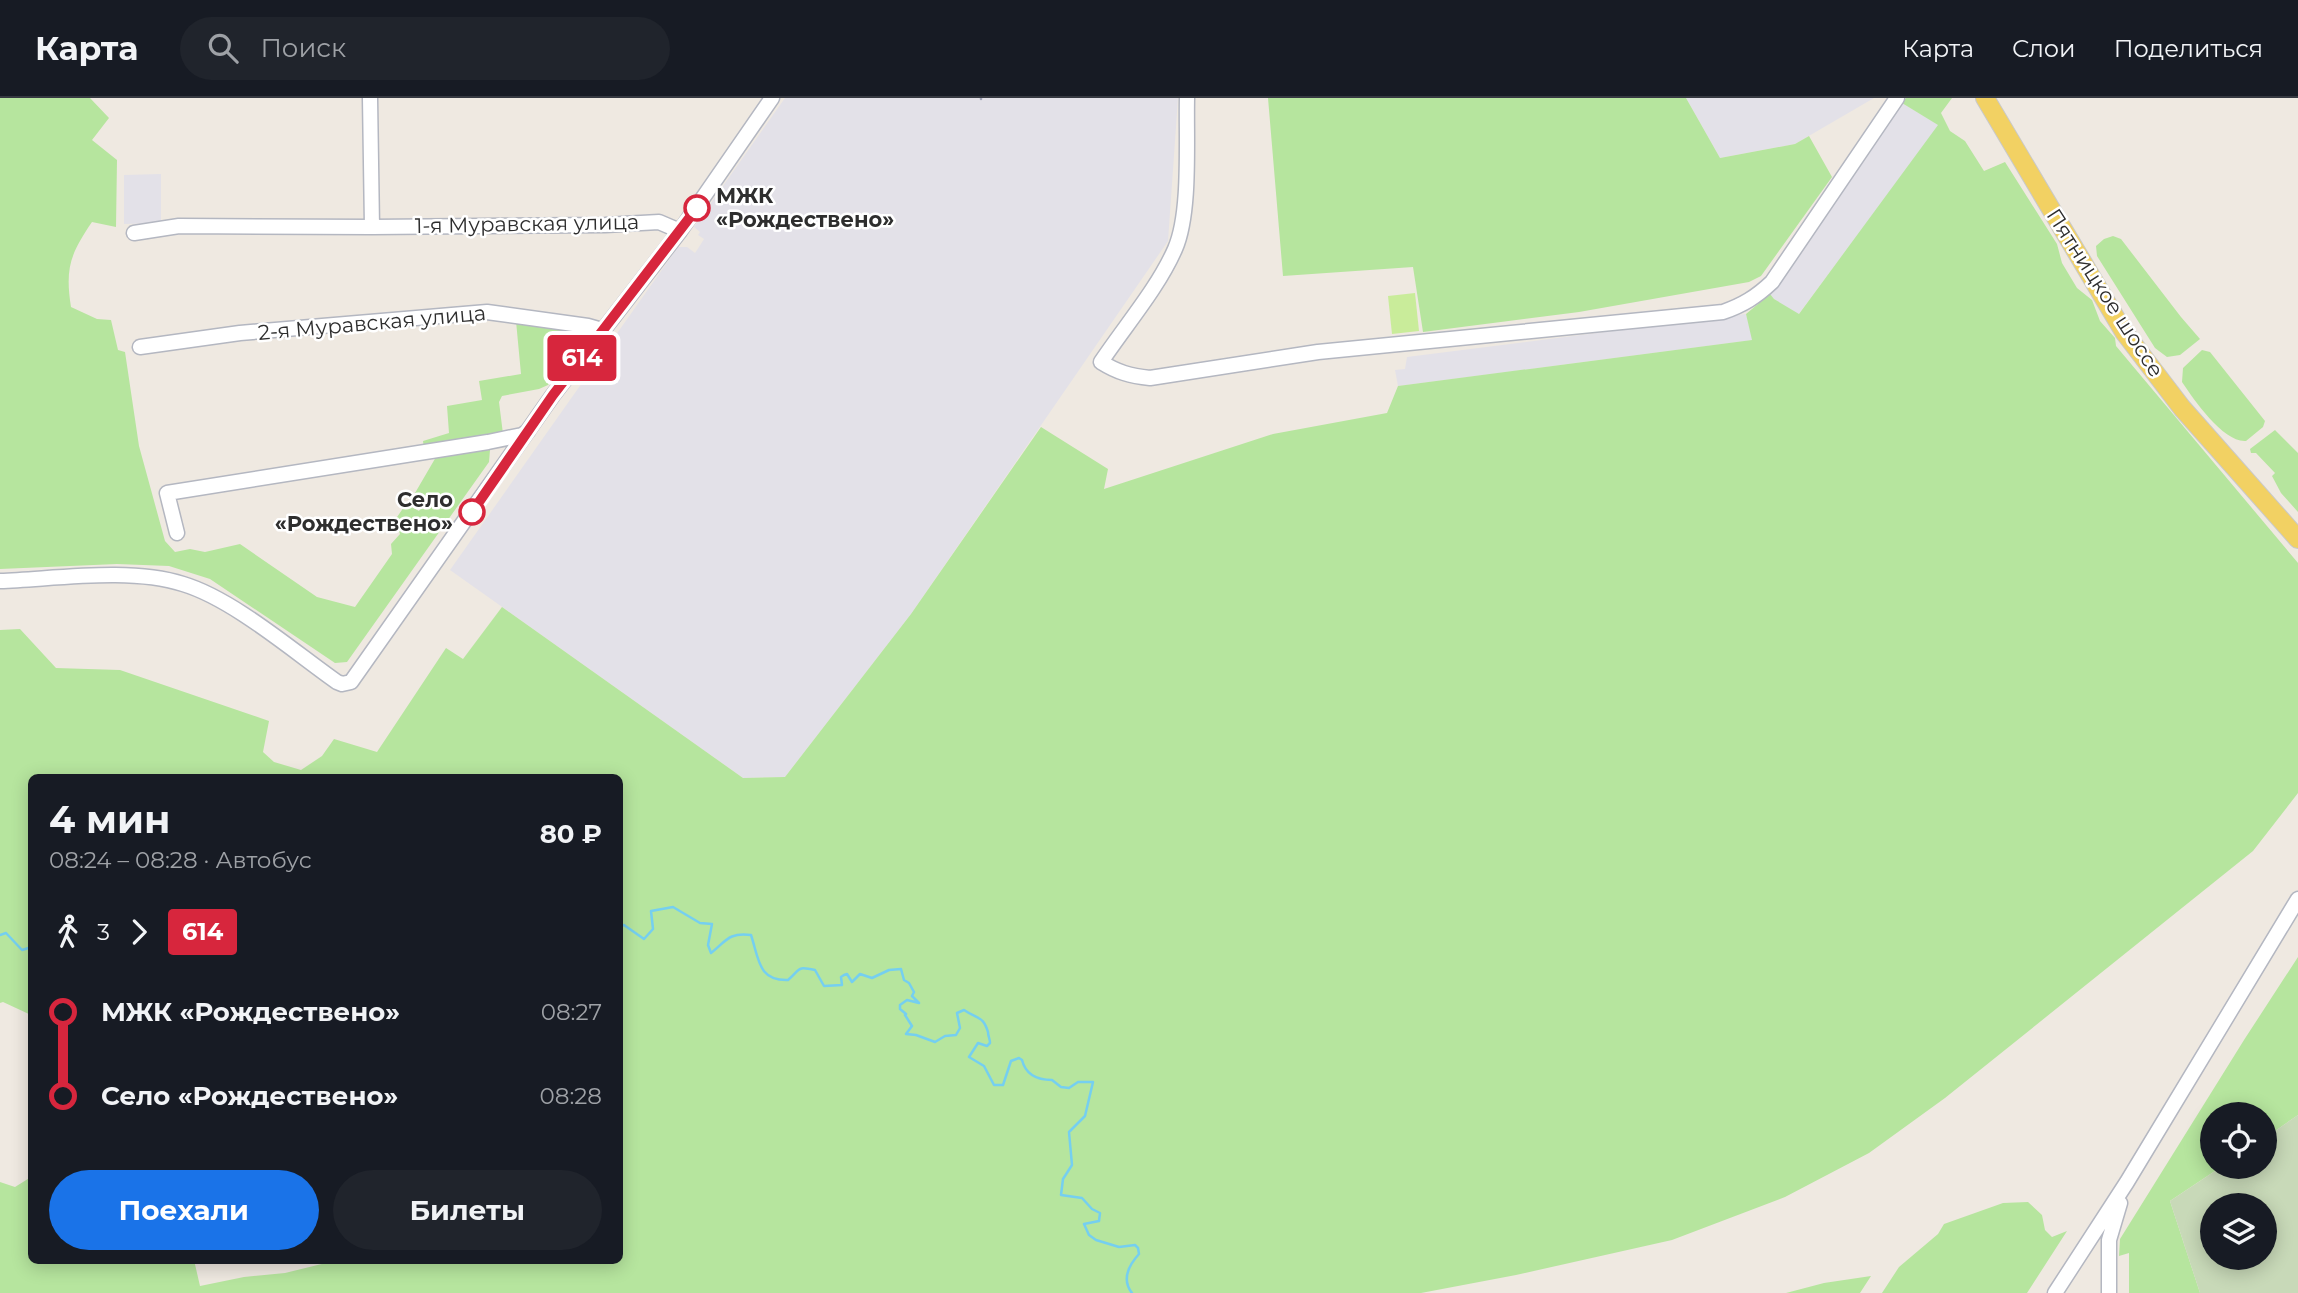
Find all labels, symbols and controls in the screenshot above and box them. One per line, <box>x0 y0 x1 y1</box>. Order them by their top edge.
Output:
search box <box>180 17 670 80</box>
text: Карта <box>35 28 138 68</box>
icon: search <box>204 29 242 67</box>
text: Поиск <box>260 32 346 64</box>
text: Карта <box>1902 34 1974 63</box>
text: Слои <box>2012 34 2076 63</box>
text: Поделиться <box>2114 34 2263 63</box>
place label: МЖК «Рождествено» <box>716 183 894 232</box>
marker: МЖК «Рождествено» <box>684 195 710 221</box>
street label: Пятницкое шоссе <box>2042 204 2169 382</box>
street label: 1-я Муравская улица <box>415 209 639 238</box>
street label: 2-я Муравская улица <box>257 300 487 345</box>
line badge: 614 <box>542 335 622 381</box>
text: 614 <box>561 343 603 372</box>
place label: Село «Рождествено» <box>275 487 453 536</box>
marker: Село «Рождествено» <box>459 499 485 525</box>
text: 4 мин <box>49 796 170 843</box>
text: 80 ₽ <box>540 818 602 850</box>
text: 08:24 – 08:28 · Автобус <box>49 846 312 874</box>
icon: walk <box>49 913 87 951</box>
icon: forward <box>120 913 158 951</box>
text: 614 <box>182 917 223 946</box>
text: 3 <box>97 918 110 946</box>
text: МЖК «Рождествено» <box>101 996 400 1028</box>
text: 08:27 <box>541 998 602 1026</box>
text: Село «Рождествено» <box>101 1080 398 1112</box>
text: 08:28 <box>539 1082 602 1110</box>
map controls <box>2200 1102 2277 1270</box>
button: locate <box>2200 1102 2277 1179</box>
button: Поехали <box>49 1170 319 1250</box>
button: Билеты <box>333 1170 602 1250</box>
button: layers <box>2200 1193 2277 1270</box>

